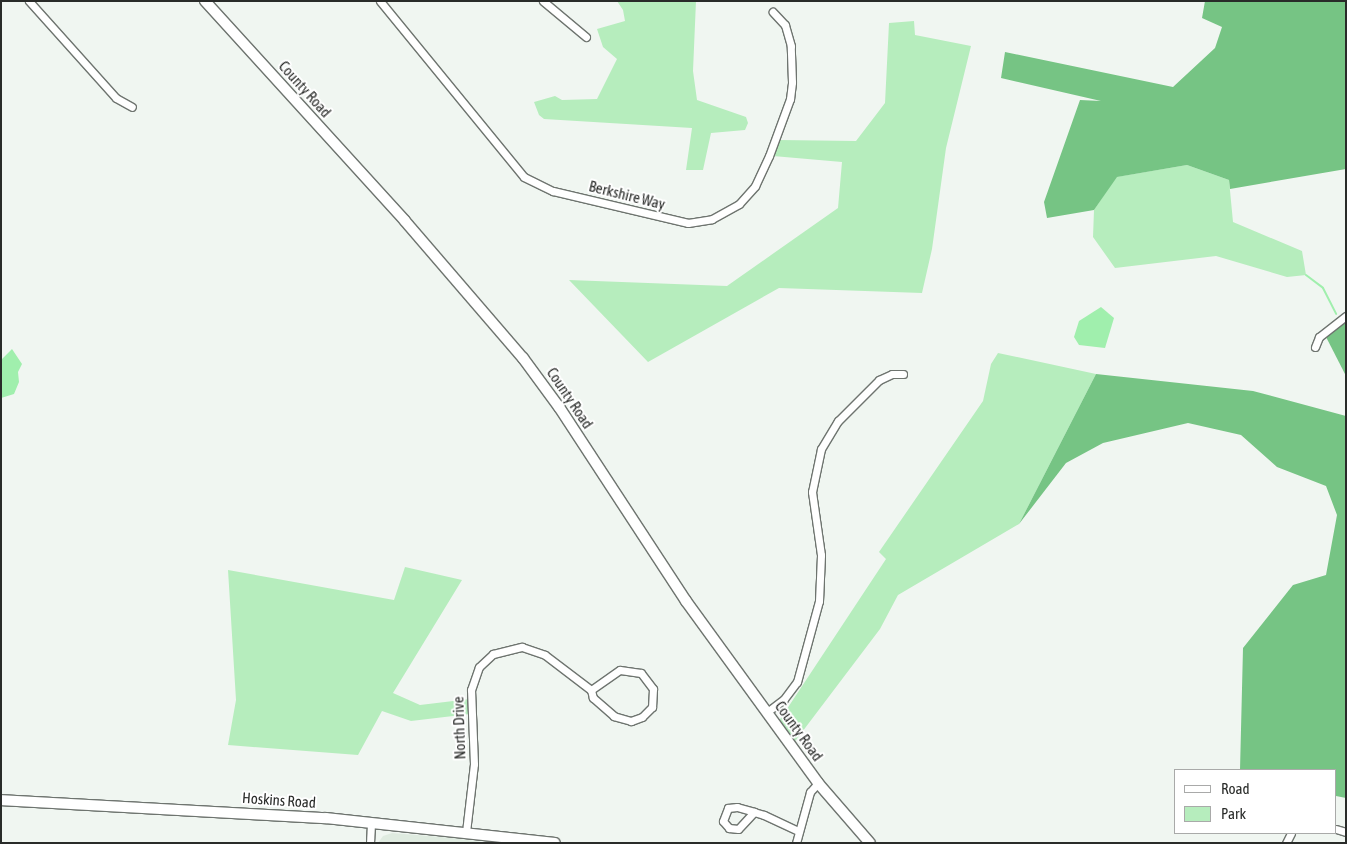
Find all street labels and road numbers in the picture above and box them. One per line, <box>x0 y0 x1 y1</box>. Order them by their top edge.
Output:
street label: County Road <box>275 57 335 121</box>
street label: Berkshire Way <box>587 177 667 213</box>
street label: County Road <box>543 364 597 432</box>
street label: North Drive <box>449 696 469 760</box>
street label: County Road <box>771 698 827 764</box>
street label: Hoskins Road <box>242 788 316 812</box>

